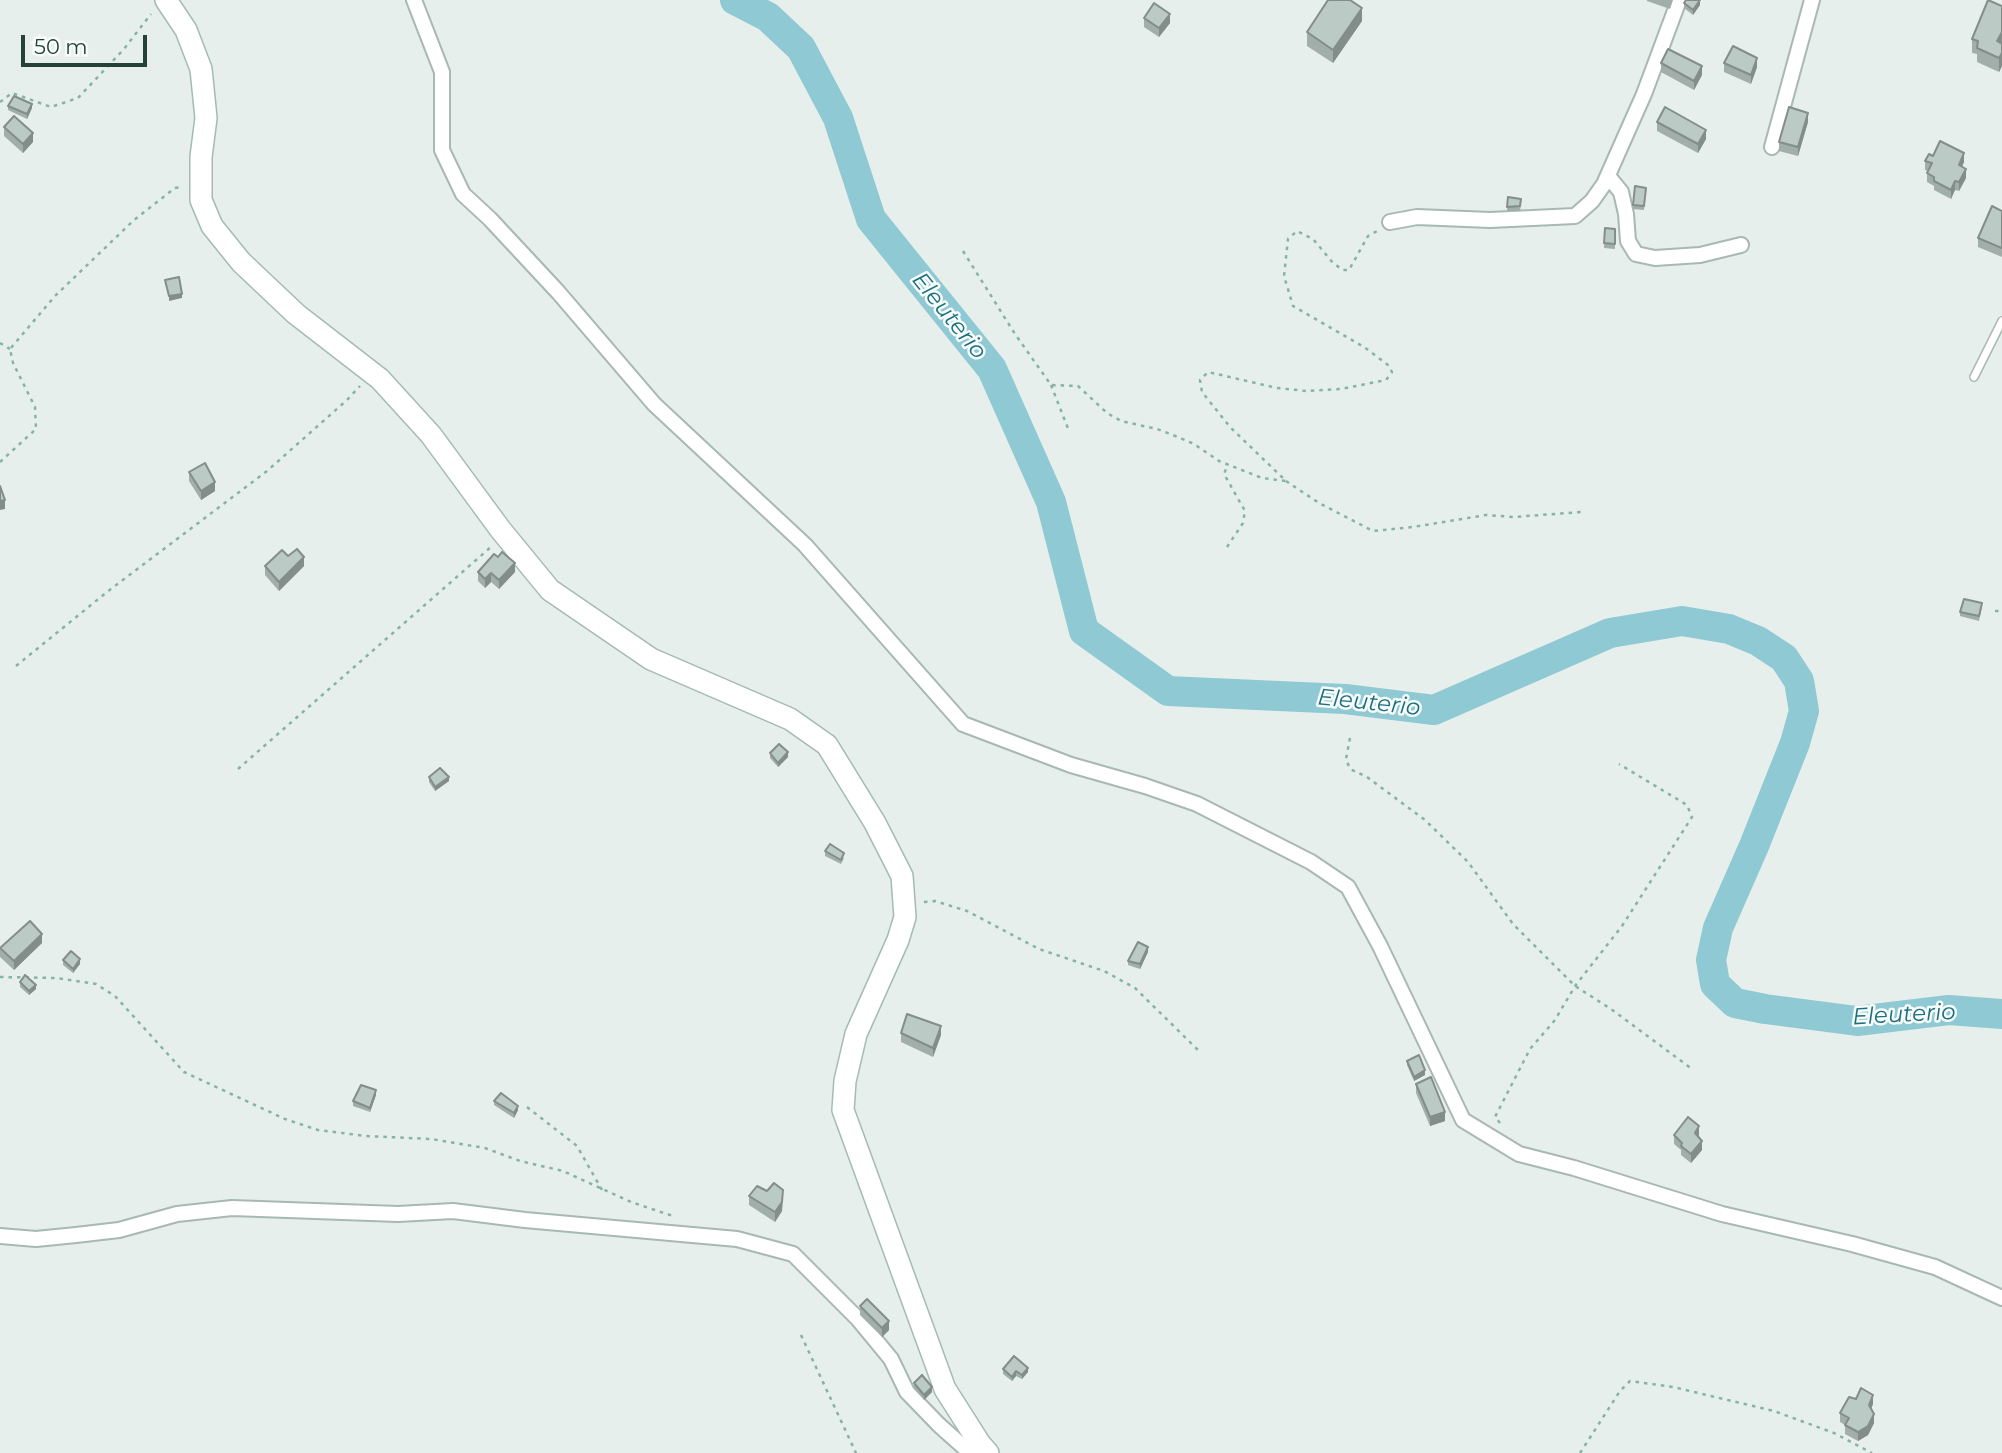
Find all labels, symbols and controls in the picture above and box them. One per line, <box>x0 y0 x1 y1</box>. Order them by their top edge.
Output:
scale bar <box>24 21 150 65</box>
text: 50 m <box>34 34 88 59</box>
water label: Eleuterio <box>906 267 992 365</box>
water label: Eleuterio <box>1316 684 1422 722</box>
water label: Eleuterio <box>1852 999 1956 1031</box>

